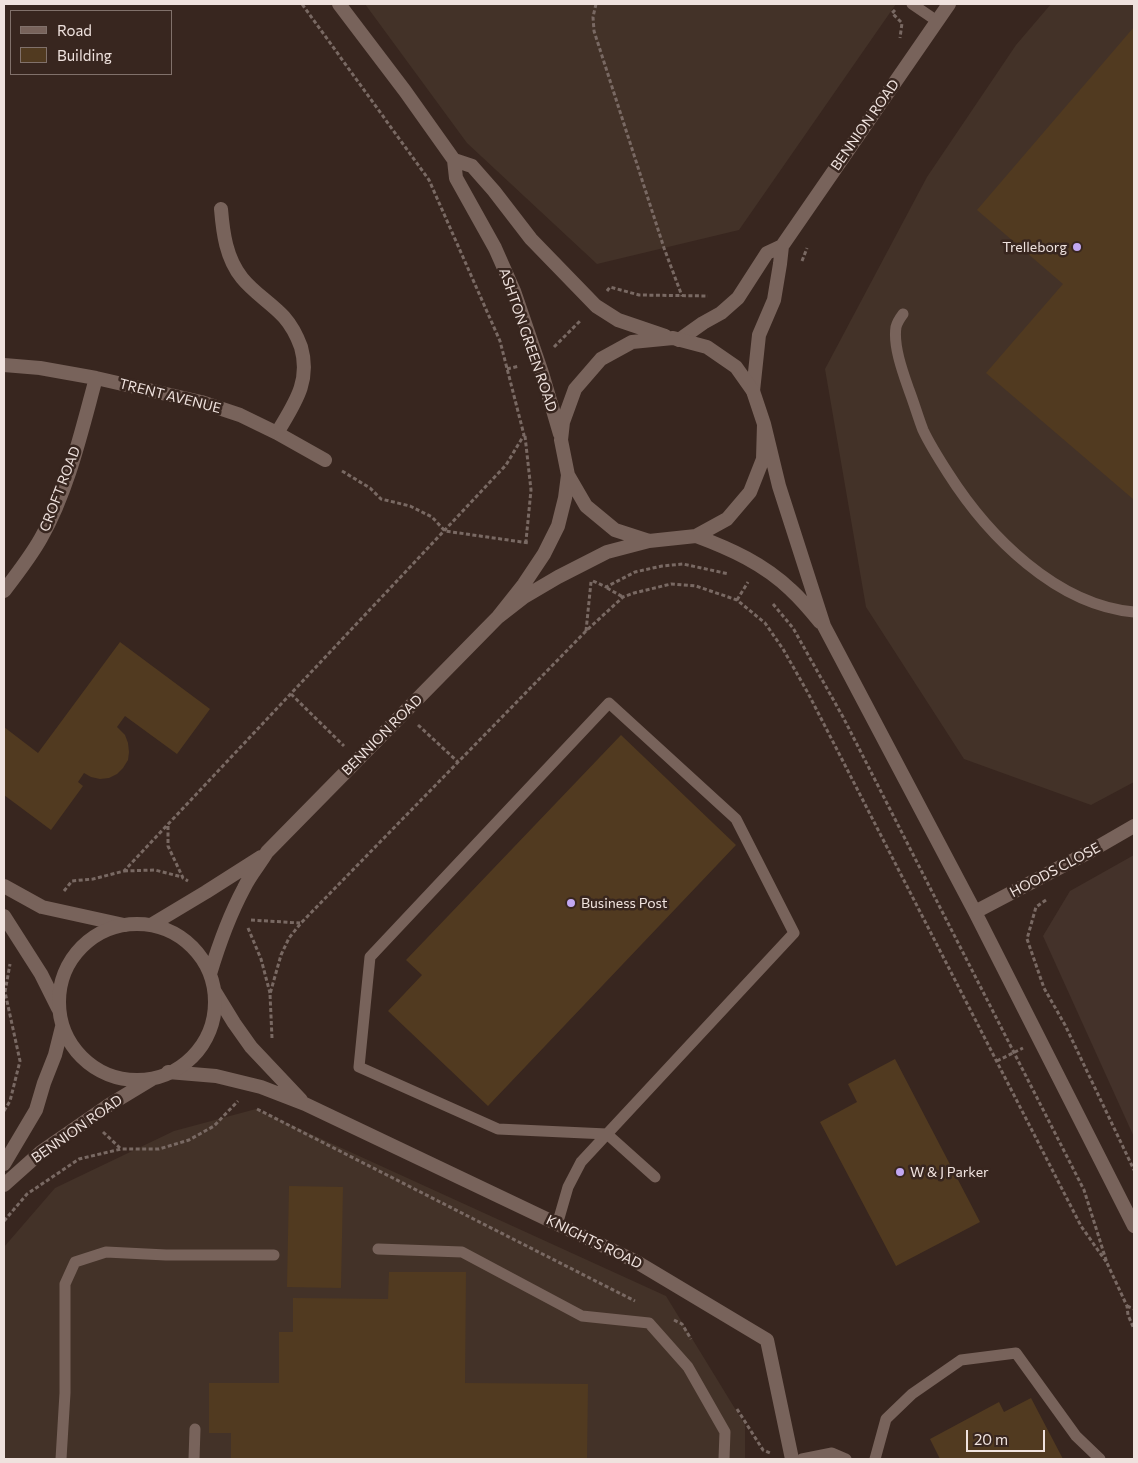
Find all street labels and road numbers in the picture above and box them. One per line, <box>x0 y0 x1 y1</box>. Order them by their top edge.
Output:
street label: BENNION ROAD <box>827 76 903 174</box>
street label: ASHTON GREEN ROAD <box>495 266 561 414</box>
street label: TRENT AVENUE <box>117 375 223 417</box>
street label: CROFT ROAD <box>36 444 84 534</box>
street label: BENNION ROAD <box>338 691 426 779</box>
street label: HOODS CLOSE <box>1007 839 1103 901</box>
street label: BENNION ROAD <box>28 1091 126 1167</box>
street label: KNIGHTS ROAD <box>543 1212 645 1272</box>

